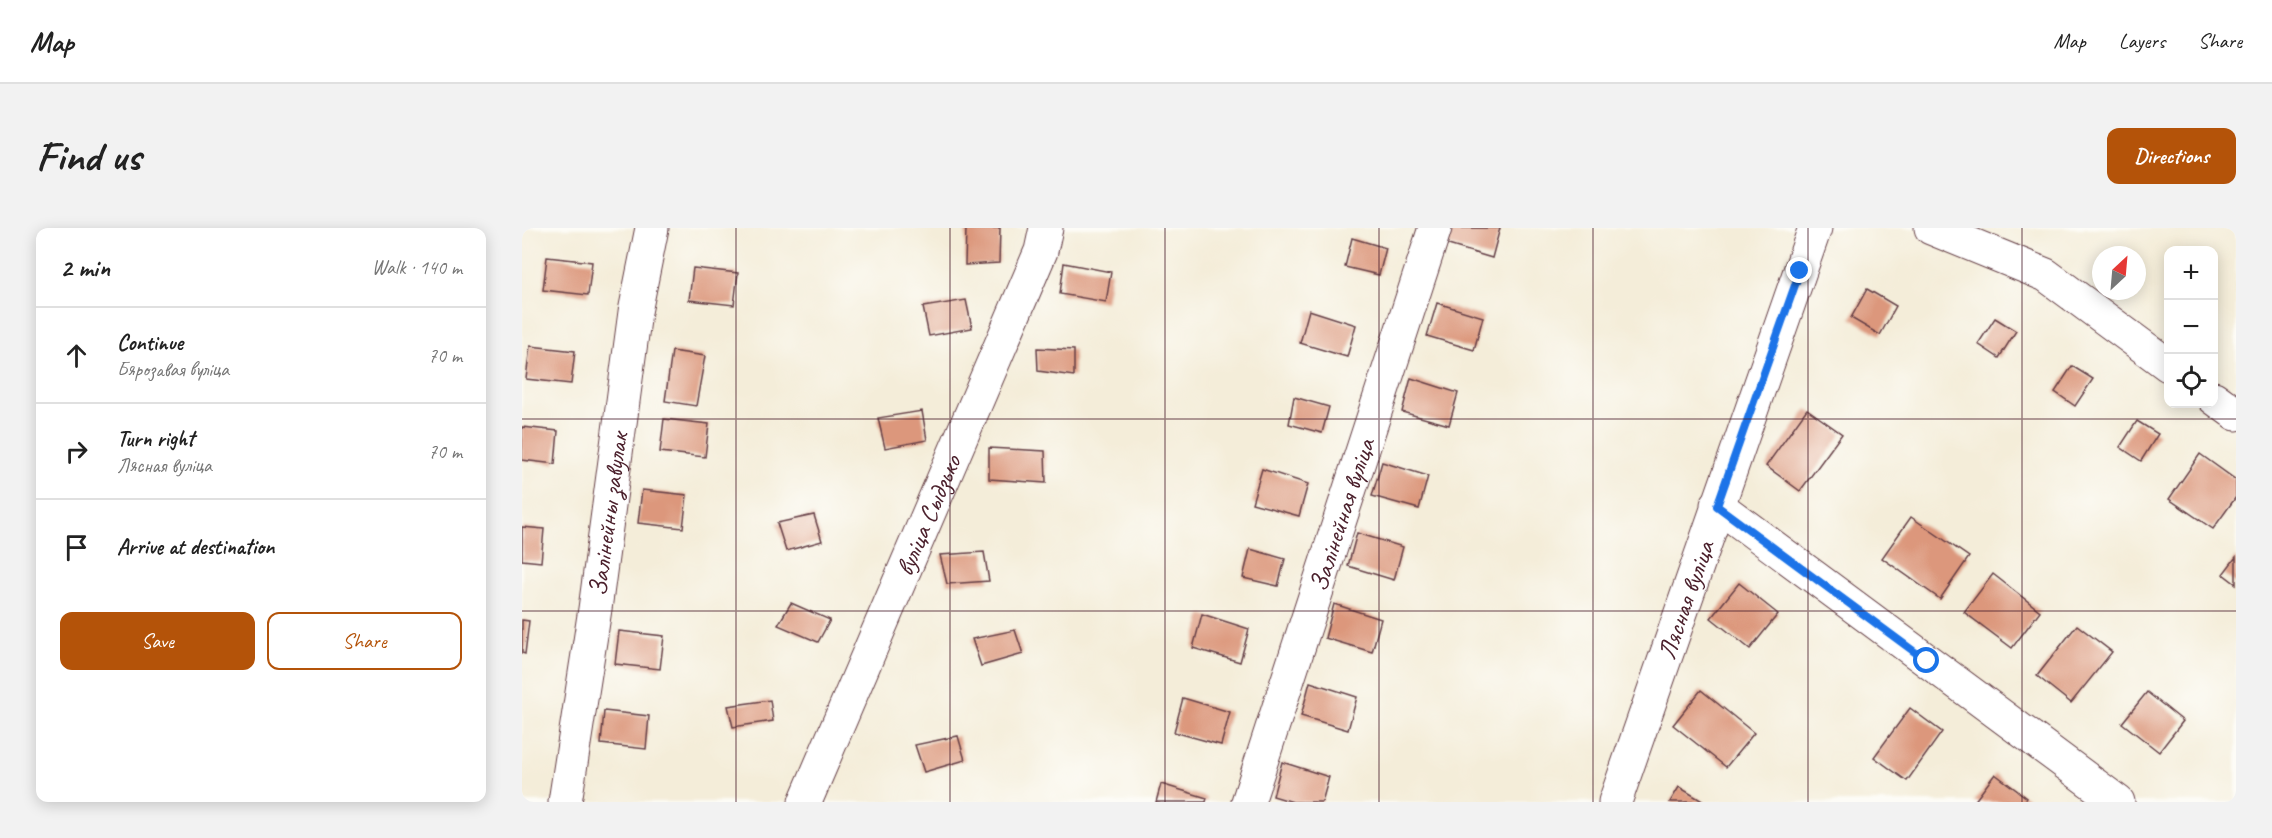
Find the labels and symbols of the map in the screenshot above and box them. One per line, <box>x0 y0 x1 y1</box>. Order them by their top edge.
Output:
north arrow <box>2092 246 2146 300</box>
route end <box>1786 257 1812 283</box>
street label: Залінейны завулак <box>580 428 635 598</box>
street label: Залінейная вуліца <box>1301 433 1382 595</box>
street label: вуліца Сыдзько <box>887 448 969 580</box>
street label: Лясная вуліца <box>1650 535 1722 664</box>
route start <box>1913 647 1939 673</box>

